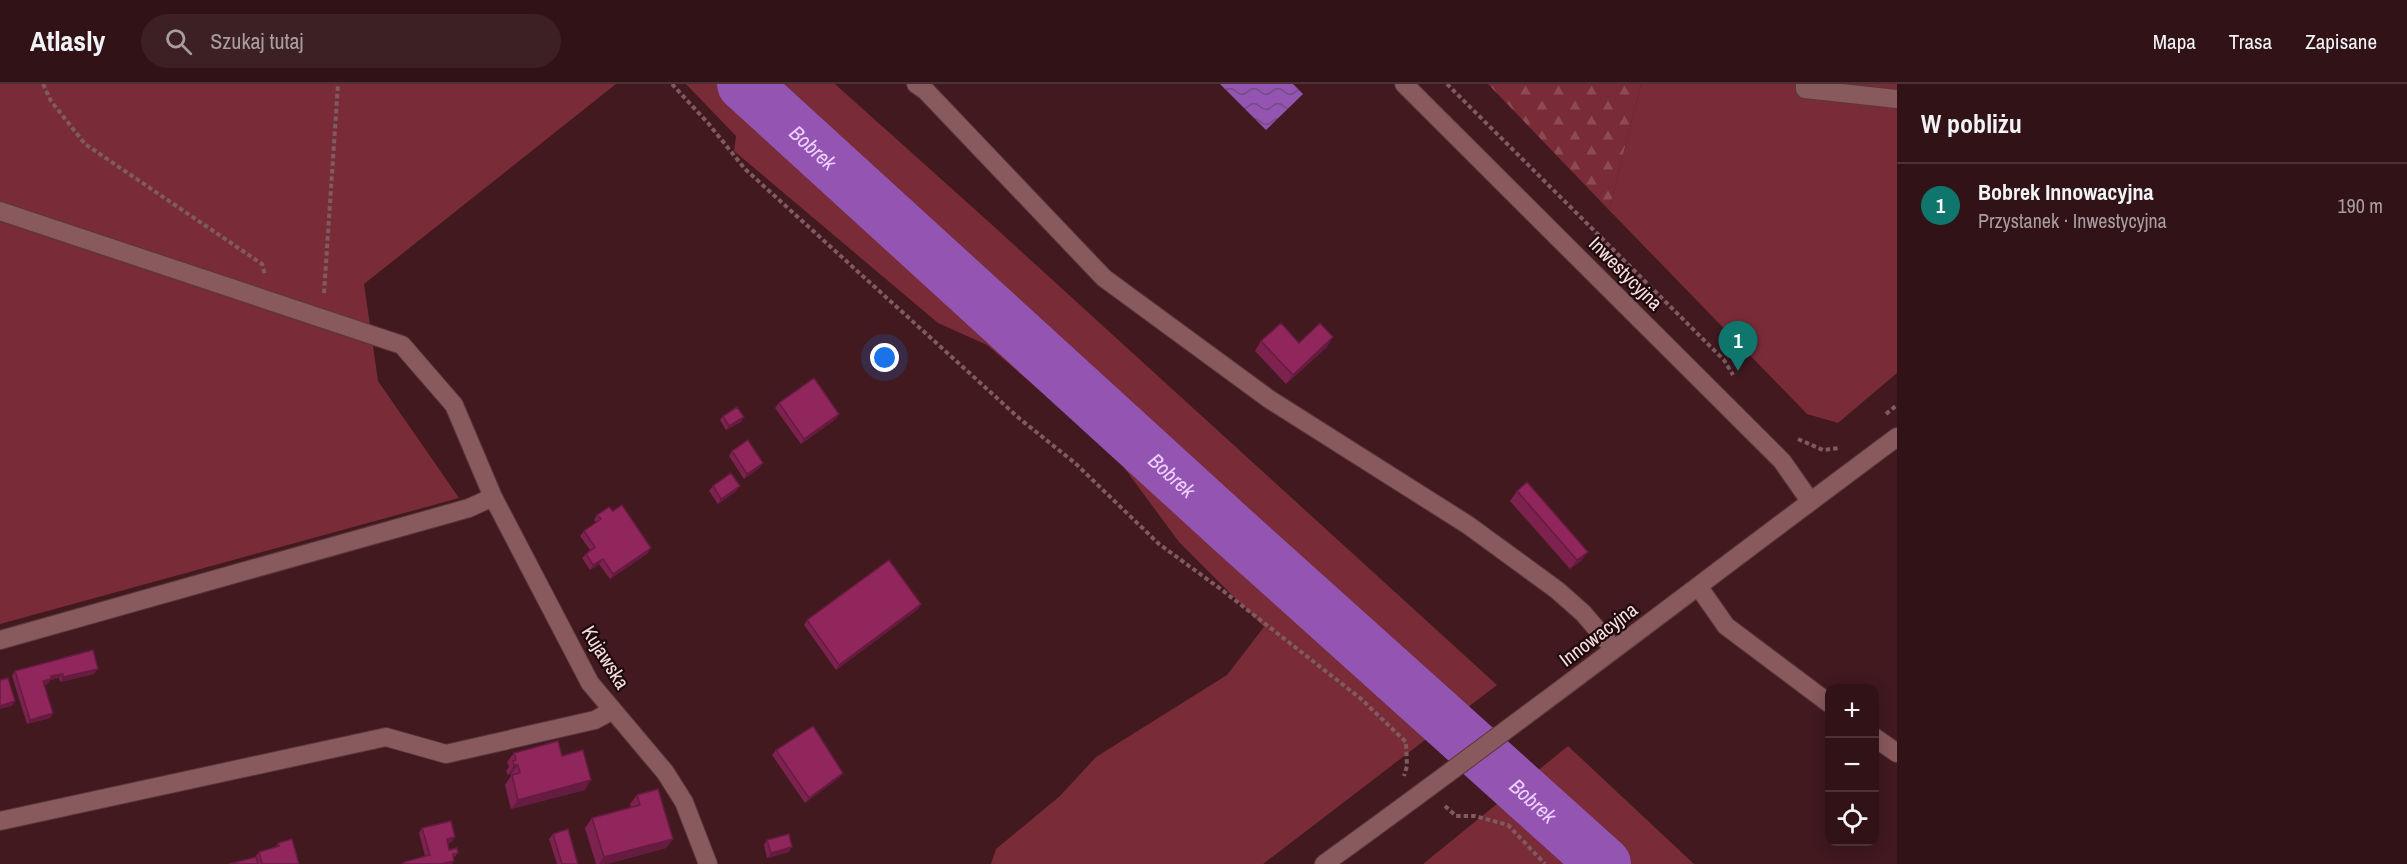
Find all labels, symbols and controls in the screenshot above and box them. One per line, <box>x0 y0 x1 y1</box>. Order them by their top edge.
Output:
search box <box>141 14 561 68</box>
text: Atlasly <box>30 22 105 60</box>
icon: search <box>162 25 195 58</box>
text: Szukaj tutaj <box>210 26 304 56</box>
text: Mapa <box>2153 27 2196 56</box>
text: Trasa <box>2229 27 2272 56</box>
text: Zapisane <box>2305 27 2377 56</box>
text: W pobliżu <box>1921 106 2022 141</box>
water label: Bobrek <box>783 118 844 177</box>
text: Bobrek Innowacyjna <box>1978 177 2153 207</box>
text: 1 <box>1936 192 1945 219</box>
text: 190 m <box>2337 192 2383 219</box>
text: Przystanek · Inwestycyjna <box>1978 207 2167 234</box>
street label: Inwestycyjna <box>1583 230 1669 316</box>
pin: 1 <box>1718 322 1758 371</box>
your location <box>870 343 899 372</box>
water label: Bobrek <box>1142 446 1203 505</box>
street label: Innowacyjna <box>1553 596 1643 672</box>
street label: Kujawska <box>576 620 636 694</box>
map controls <box>1825 684 1879 846</box>
button: + <box>1825 684 1879 738</box>
button: − <box>1825 738 1879 792</box>
water label: Bobrek <box>1503 771 1564 830</box>
button: locate <box>1825 792 1879 846</box>

